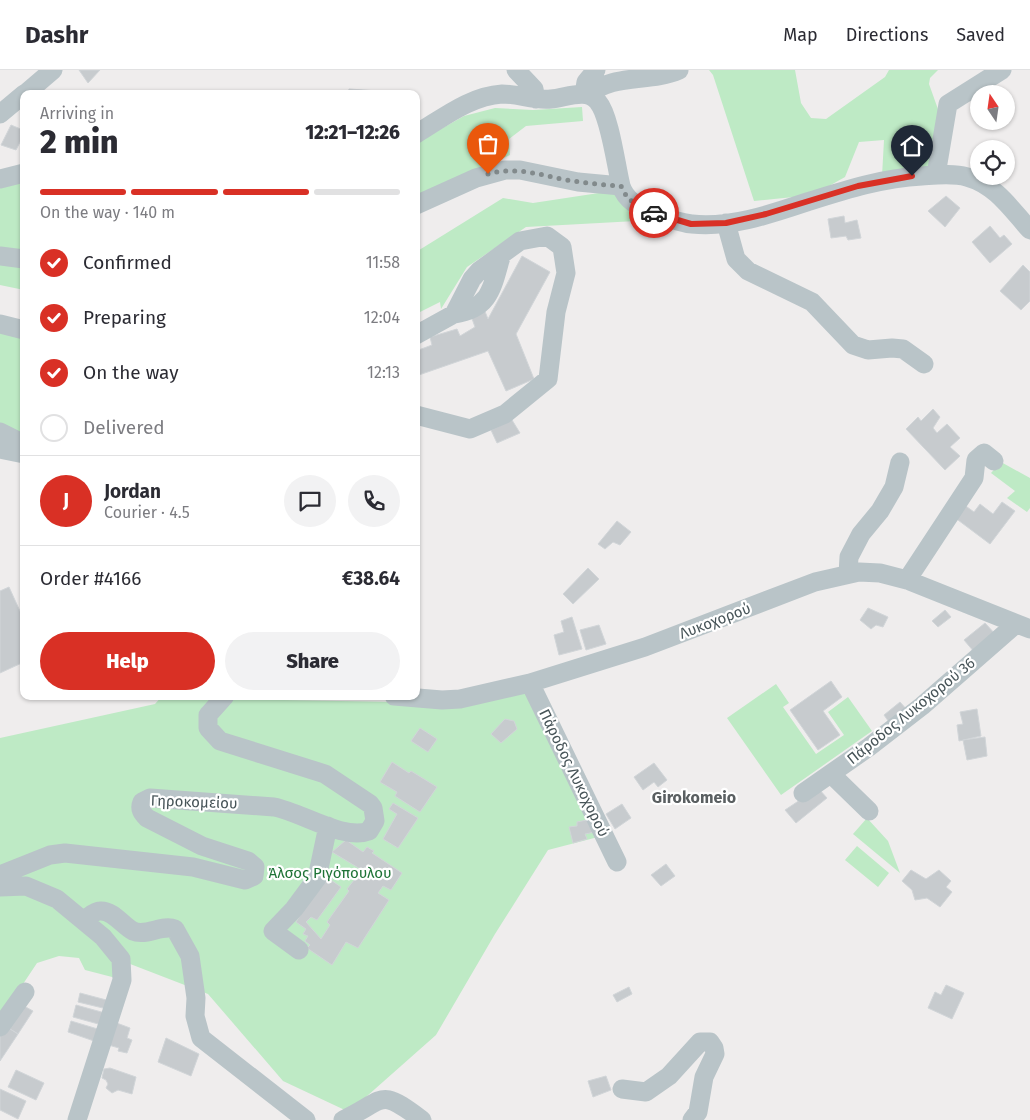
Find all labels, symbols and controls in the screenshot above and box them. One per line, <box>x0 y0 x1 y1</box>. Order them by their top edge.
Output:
text: Dashr <box>25 21 88 49</box>
text: Map <box>783 24 818 46</box>
text: Directions <box>846 24 928 46</box>
text: Saved <box>956 24 1005 46</box>
north arrow <box>970 85 1015 130</box>
map controls <box>970 85 1015 185</box>
text: Arriving in <box>40 104 114 123</box>
text: 12:21–12:26 <box>305 121 400 144</box>
text: 2 min <box>40 123 118 161</box>
pin <box>467 123 509 174</box>
pin <box>891 125 933 176</box>
icon: bag <box>474 130 502 158</box>
icon: home <box>898 132 926 160</box>
button: locate <box>970 140 1015 185</box>
courier <box>629 188 679 238</box>
icon: car <box>640 199 668 227</box>
text: On the way · 140 m <box>40 203 175 222</box>
icon: check <box>40 249 68 277</box>
text: Confirmed <box>83 251 172 274</box>
text: 11:58 <box>366 253 400 272</box>
icon: check <box>40 304 68 332</box>
text: Preparing <box>83 306 166 329</box>
text: 12:04 <box>364 308 400 327</box>
icon: check <box>40 359 68 387</box>
text: On the way <box>83 361 179 384</box>
text: 12:13 <box>367 363 400 382</box>
text: Delivered <box>83 416 165 439</box>
button: chat <box>284 475 336 527</box>
button: phone <box>348 475 400 527</box>
text: Jordan <box>104 480 161 503</box>
text: J <box>63 489 69 512</box>
text: Courier · 4.5 <box>104 503 190 522</box>
text: Order #4166 <box>40 567 141 590</box>
text: €38.64 <box>342 567 400 590</box>
street label: Λυκοχορού <box>677 599 753 643</box>
button: Help <box>40 632 215 690</box>
button: Share <box>225 632 400 690</box>
street label: Πάροδος Λυκοχορού 36 <box>843 654 979 768</box>
street label: Πάροδος Λυκοχορού <box>535 706 613 840</box>
district label: Girokomeio <box>652 788 736 807</box>
street label: Γηροκομείου <box>150 791 238 813</box>
park label: Άλσος Ριγόπουλου <box>268 864 392 882</box>

